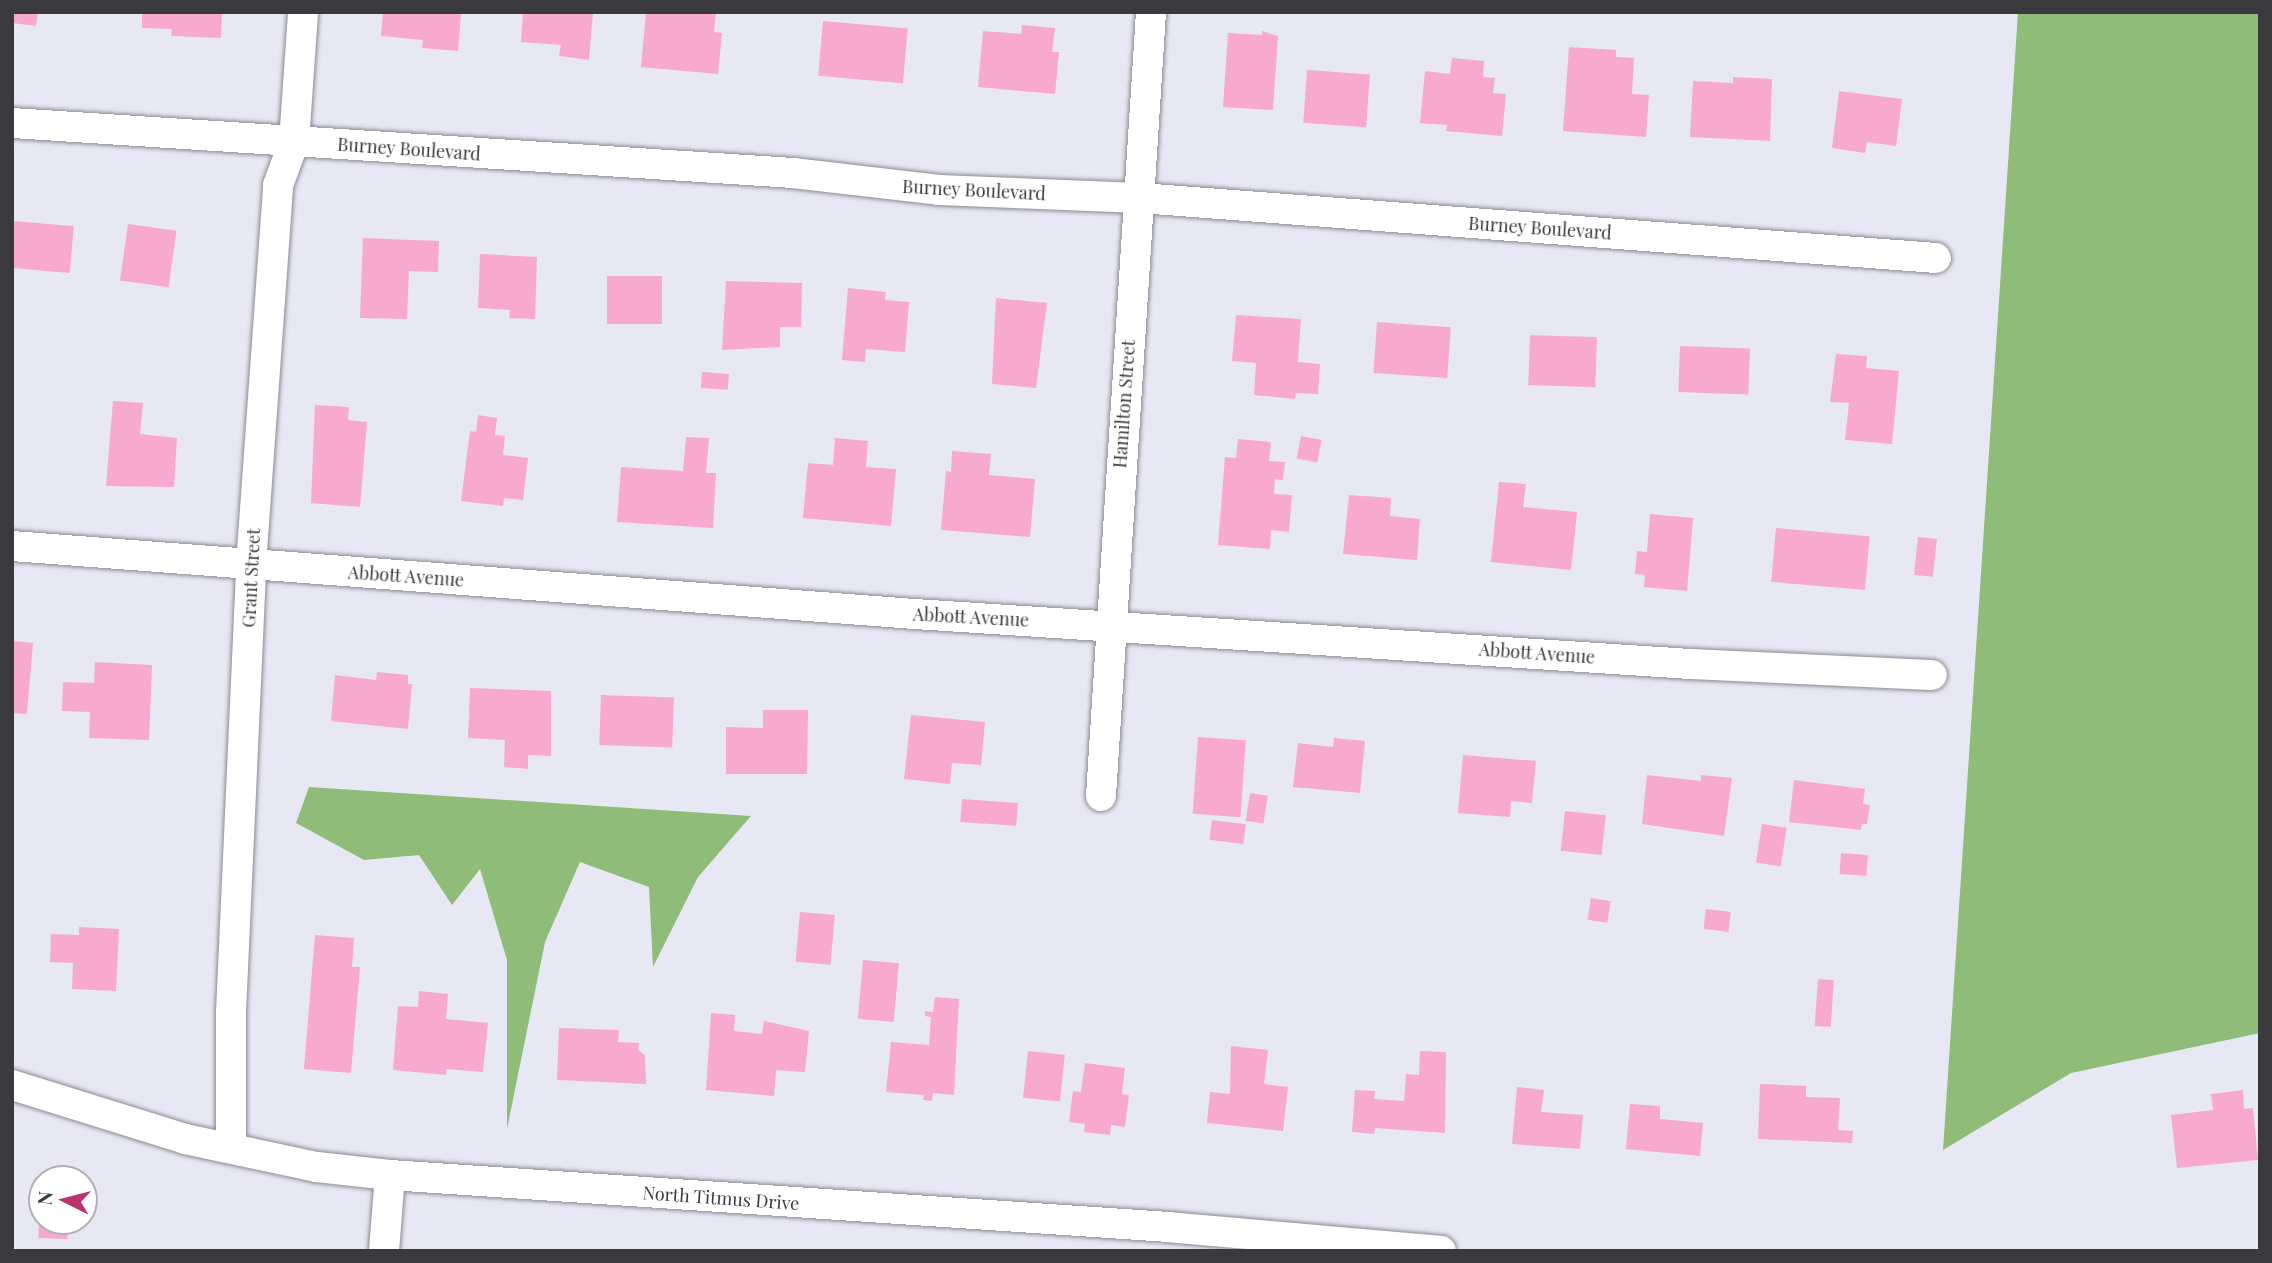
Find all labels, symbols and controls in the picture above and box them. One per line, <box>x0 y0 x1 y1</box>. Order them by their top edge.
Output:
street label: Burney Boulevard <box>336 133 482 165</box>
street label: Burney Boulevard <box>901 175 1047 205</box>
street label: Burney Boulevard <box>1467 212 1613 244</box>
street label: Hamilton Street <box>1109 339 1139 469</box>
street label: Grant Street <box>238 528 264 628</box>
street label: Abbott Avenue <box>347 561 465 591</box>
street label: Abbott Avenue <box>912 603 1030 631</box>
street label: Abbott Avenue <box>1478 638 1596 668</box>
north arrow <box>28 1165 98 1235</box>
street label: North Titmus Drive <box>642 1182 800 1214</box>
text: N <box>30 1190 58 1206</box>

